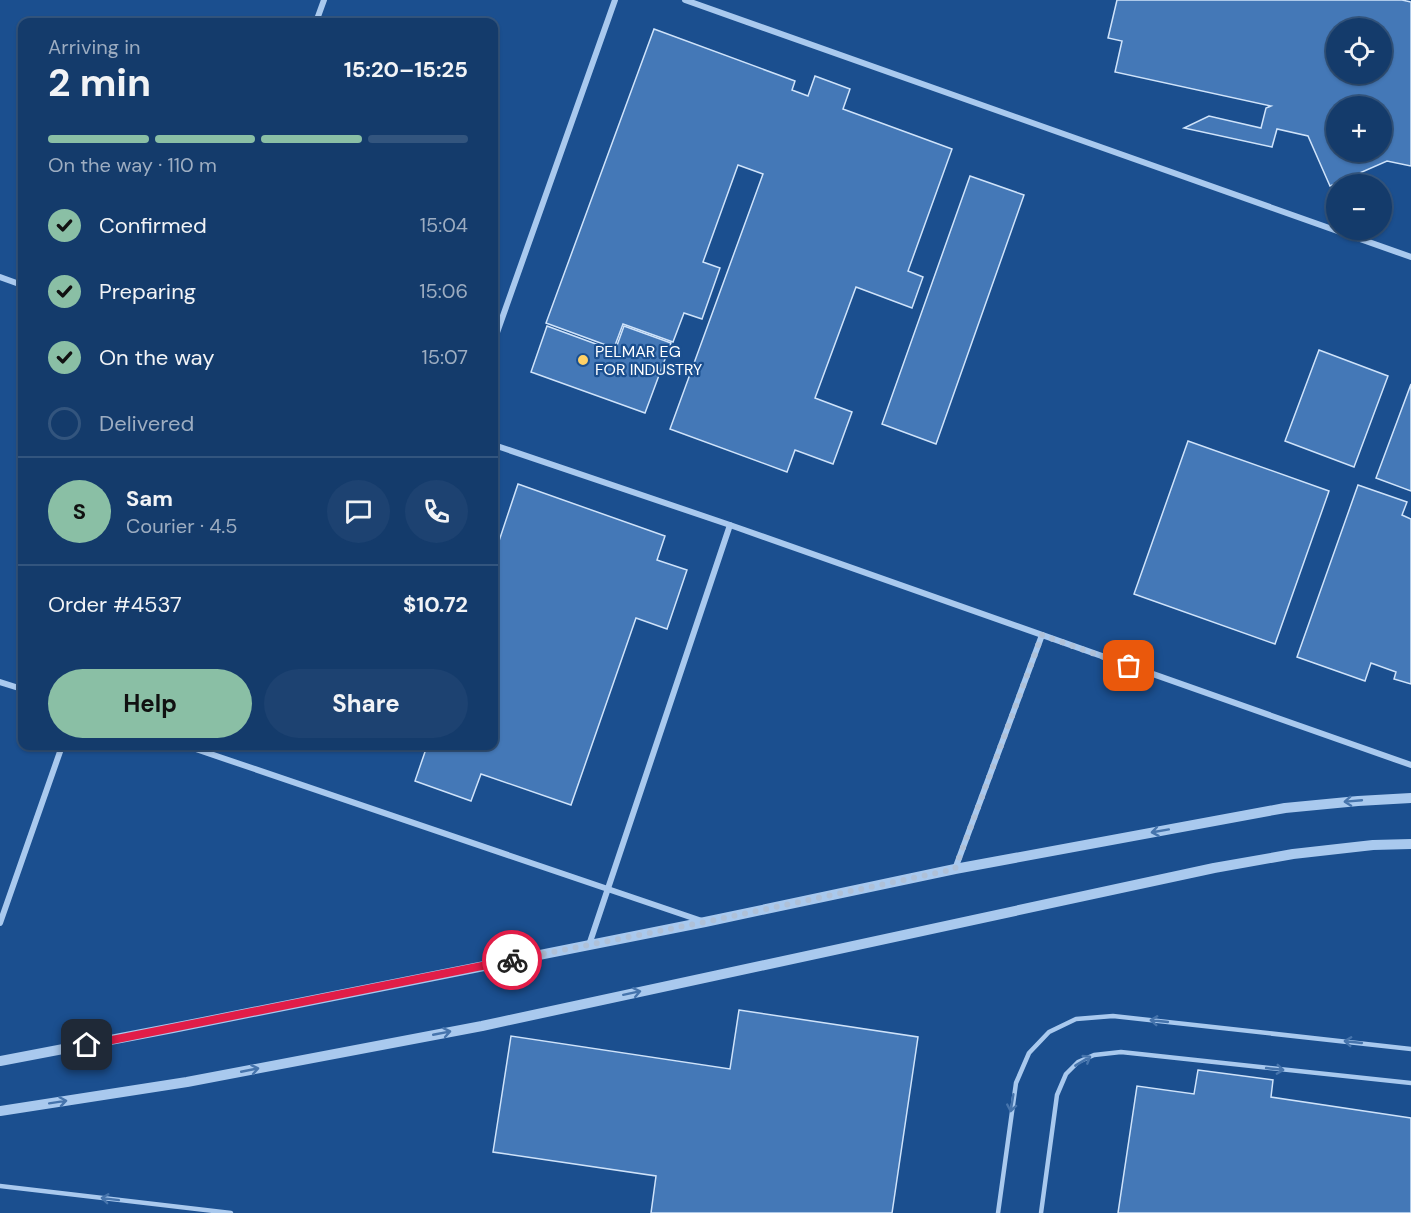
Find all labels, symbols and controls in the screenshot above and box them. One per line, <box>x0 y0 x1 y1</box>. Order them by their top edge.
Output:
map controls <box>1326 18 1392 240</box>
button: locate <box>1326 18 1392 84</box>
text: Arriving in <box>48 34 140 60</box>
text: 15:20–15:25 <box>344 55 468 84</box>
text: 2 min <box>48 57 151 108</box>
button: + <box>1326 96 1392 162</box>
text: On the way · 110 m <box>48 152 217 178</box>
button: − <box>1326 174 1392 240</box>
icon: check <box>48 209 81 242</box>
text: Confirmed <box>99 211 207 240</box>
text: 15:04 <box>420 212 468 238</box>
icon: check <box>48 275 81 308</box>
text: Preparing <box>99 277 196 306</box>
text: 15:06 <box>419 278 468 304</box>
icon: check <box>48 341 81 374</box>
place label: PELMAR EG FOR INDUSTRY <box>595 341 702 380</box>
text: On the way <box>99 343 214 372</box>
text: 15:07 <box>421 344 468 370</box>
marker: PELMAR EG FOR INDUSTRY <box>576 353 590 367</box>
text: Delivered <box>99 409 194 438</box>
button: chat <box>327 480 390 543</box>
button: phone <box>405 480 468 543</box>
text: Sam <box>126 484 173 513</box>
text: S <box>73 497 86 526</box>
text: Courier · 4.5 <box>126 513 238 539</box>
text: Order #4537 <box>48 590 182 619</box>
text: $10.72 <box>403 590 468 619</box>
pin <box>1103 640 1154 691</box>
icon: bag <box>1112 649 1145 682</box>
button: Help <box>48 669 252 738</box>
button: Share <box>264 669 468 738</box>
one-way arrow <box>1343 796 1363 807</box>
one-way arrow <box>1151 826 1170 837</box>
courier <box>482 930 542 990</box>
icon: bike <box>496 944 529 977</box>
one-way arrow <box>622 987 642 998</box>
one-way arrow <box>1150 1015 1169 1026</box>
pin <box>61 1019 112 1070</box>
one-way arrow <box>431 1027 451 1038</box>
icon: home <box>70 1028 103 1061</box>
one-way arrow <box>1343 1036 1363 1047</box>
one-way arrow <box>1074 1055 1091 1067</box>
one-way arrow <box>240 1064 259 1075</box>
one-way arrow <box>1265 1064 1285 1075</box>
one-way arrow <box>1007 1092 1018 1112</box>
one-way arrow <box>47 1097 67 1108</box>
one-way arrow <box>101 1193 120 1204</box>

